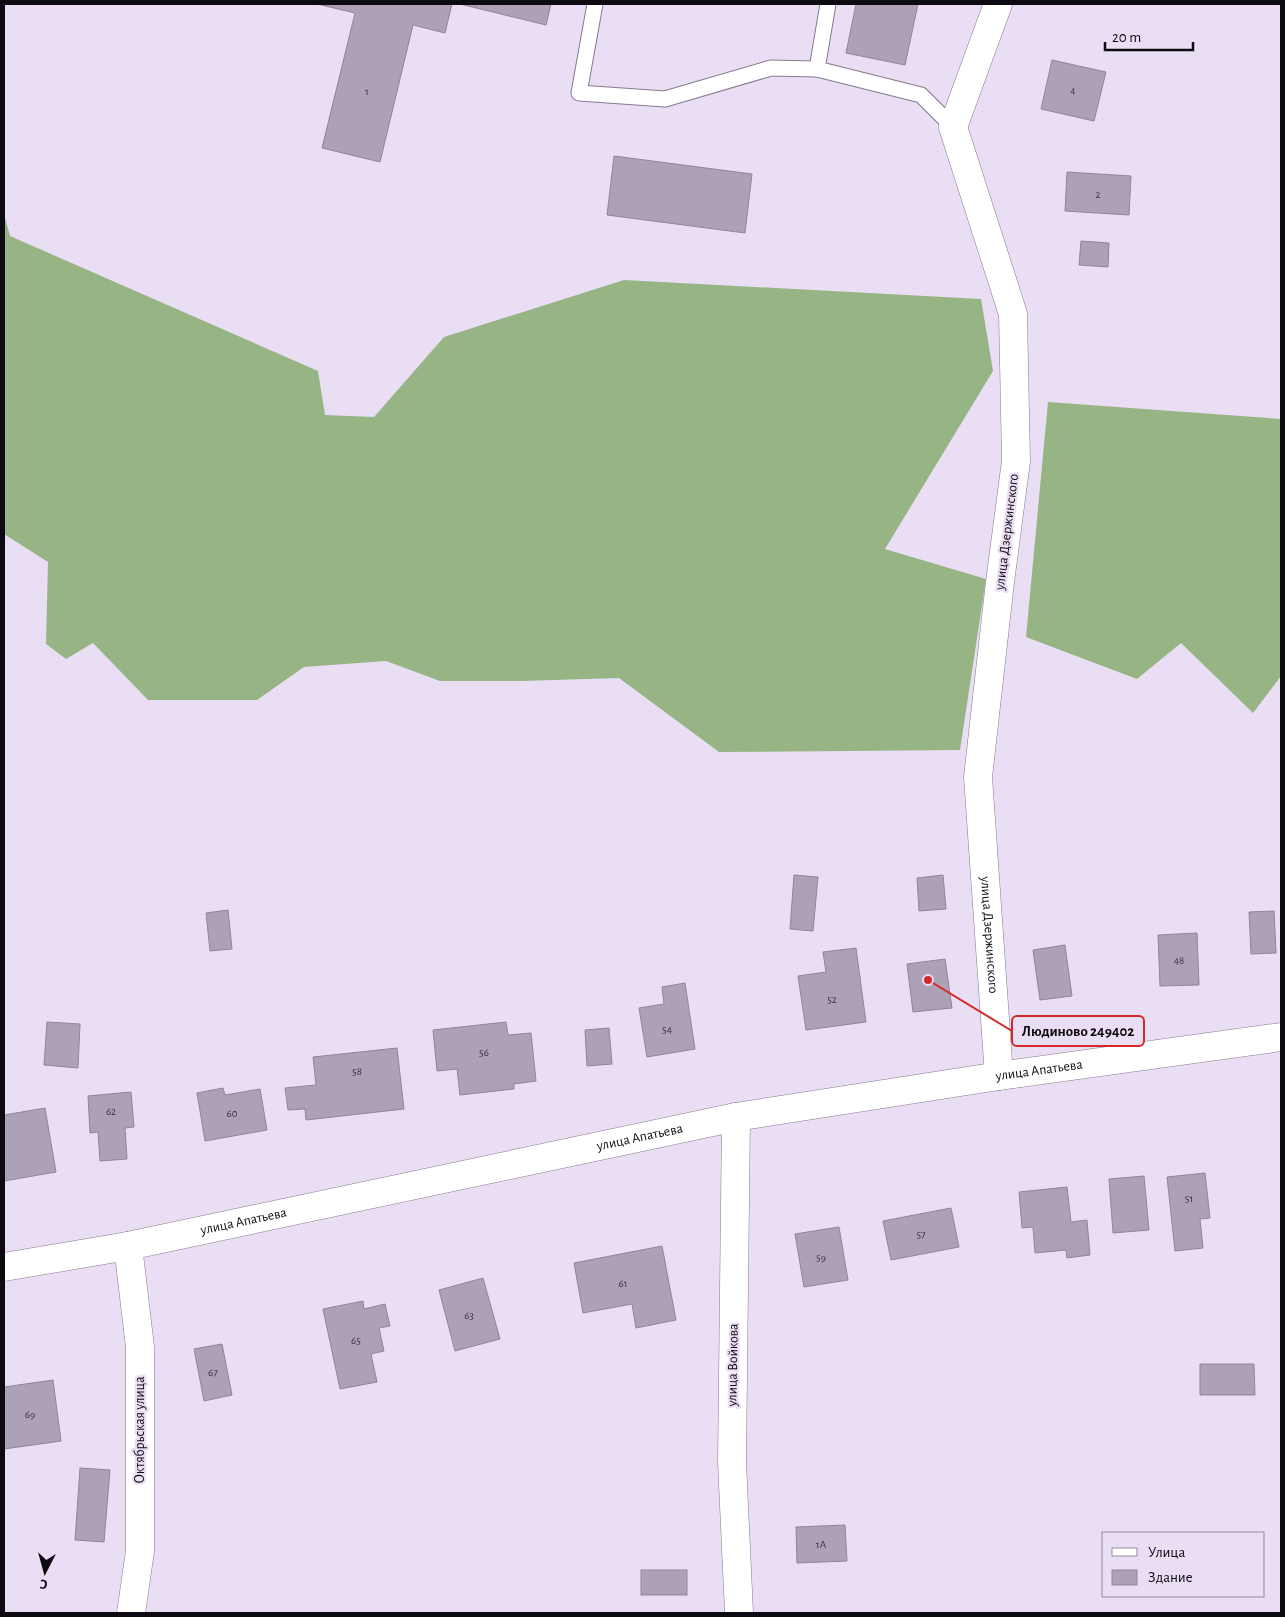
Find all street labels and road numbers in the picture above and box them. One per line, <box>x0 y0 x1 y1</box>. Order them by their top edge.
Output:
street label: улица Дзержинского <box>993 473 1021 592</box>
street label: улица Дзержинского <box>978 875 1000 994</box>
street label: улица Апатьева <box>994 1057 1084 1084</box>
street label: улица Апатьева <box>595 1121 685 1154</box>
street label: улица Апатьева <box>198 1205 289 1238</box>
street label: улица Войкова <box>725 1323 741 1408</box>
street label: Октябрьская улица <box>133 1376 147 1484</box>

